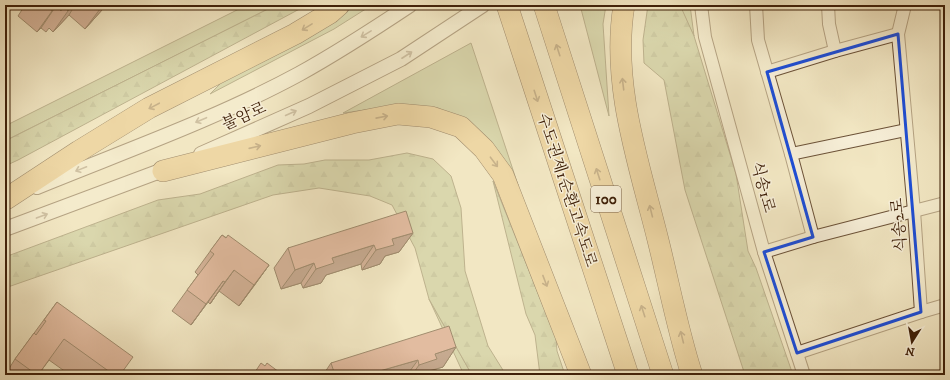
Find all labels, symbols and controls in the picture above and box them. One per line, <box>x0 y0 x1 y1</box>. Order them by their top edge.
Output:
one-way arrow <box>301 24 313 32</box>
one-way arrow <box>361 30 372 38</box>
one-way arrow <box>554 45 562 57</box>
one-way arrow <box>401 50 413 58</box>
one-way arrow <box>619 78 627 91</box>
one-way arrow <box>533 89 540 102</box>
street label: 불암로 <box>219 97 270 135</box>
one-way arrow <box>148 103 160 110</box>
one-way arrow <box>285 109 297 117</box>
street label: 수도권제1순환고속도로 <box>533 111 601 270</box>
one-way arrow <box>375 113 388 121</box>
one-way arrow <box>196 117 208 124</box>
one-way arrow <box>248 143 261 151</box>
one-way arrow <box>490 157 498 168</box>
street label: 식송1로 <box>747 159 780 215</box>
one-way arrow <box>75 166 87 174</box>
one-way arrow <box>594 169 602 181</box>
road number: 100 <box>591 186 621 212</box>
street label: 식송2로 <box>887 197 911 253</box>
one-way arrow <box>647 205 655 218</box>
one-way arrow <box>35 211 47 219</box>
one-way arrow <box>542 275 550 287</box>
one-way arrow <box>638 306 646 318</box>
north arrow <box>892 322 932 362</box>
one-way arrow <box>678 331 685 344</box>
text: N <box>905 343 916 359</box>

